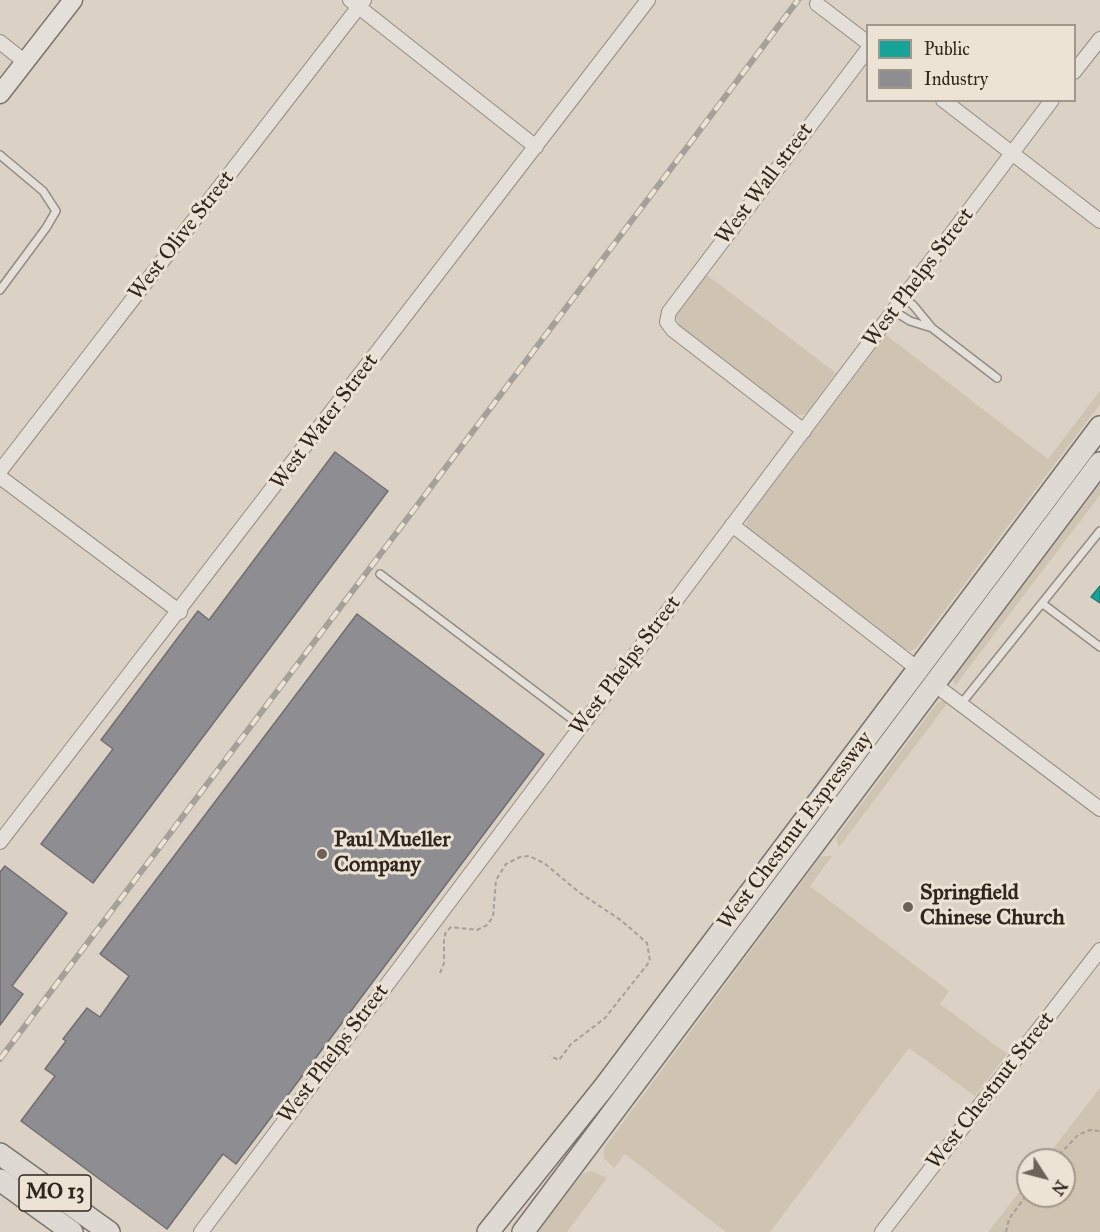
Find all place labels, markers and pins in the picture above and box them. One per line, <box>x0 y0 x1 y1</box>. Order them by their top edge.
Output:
place label: Paul Mueller Company <box>334 828 450 879</box>
marker: Paul Mueller Company <box>315 847 329 861</box>
place label: Springfield Chinese Church <box>920 881 1065 932</box>
marker: Springfield Chinese Church <box>901 900 915 914</box>

